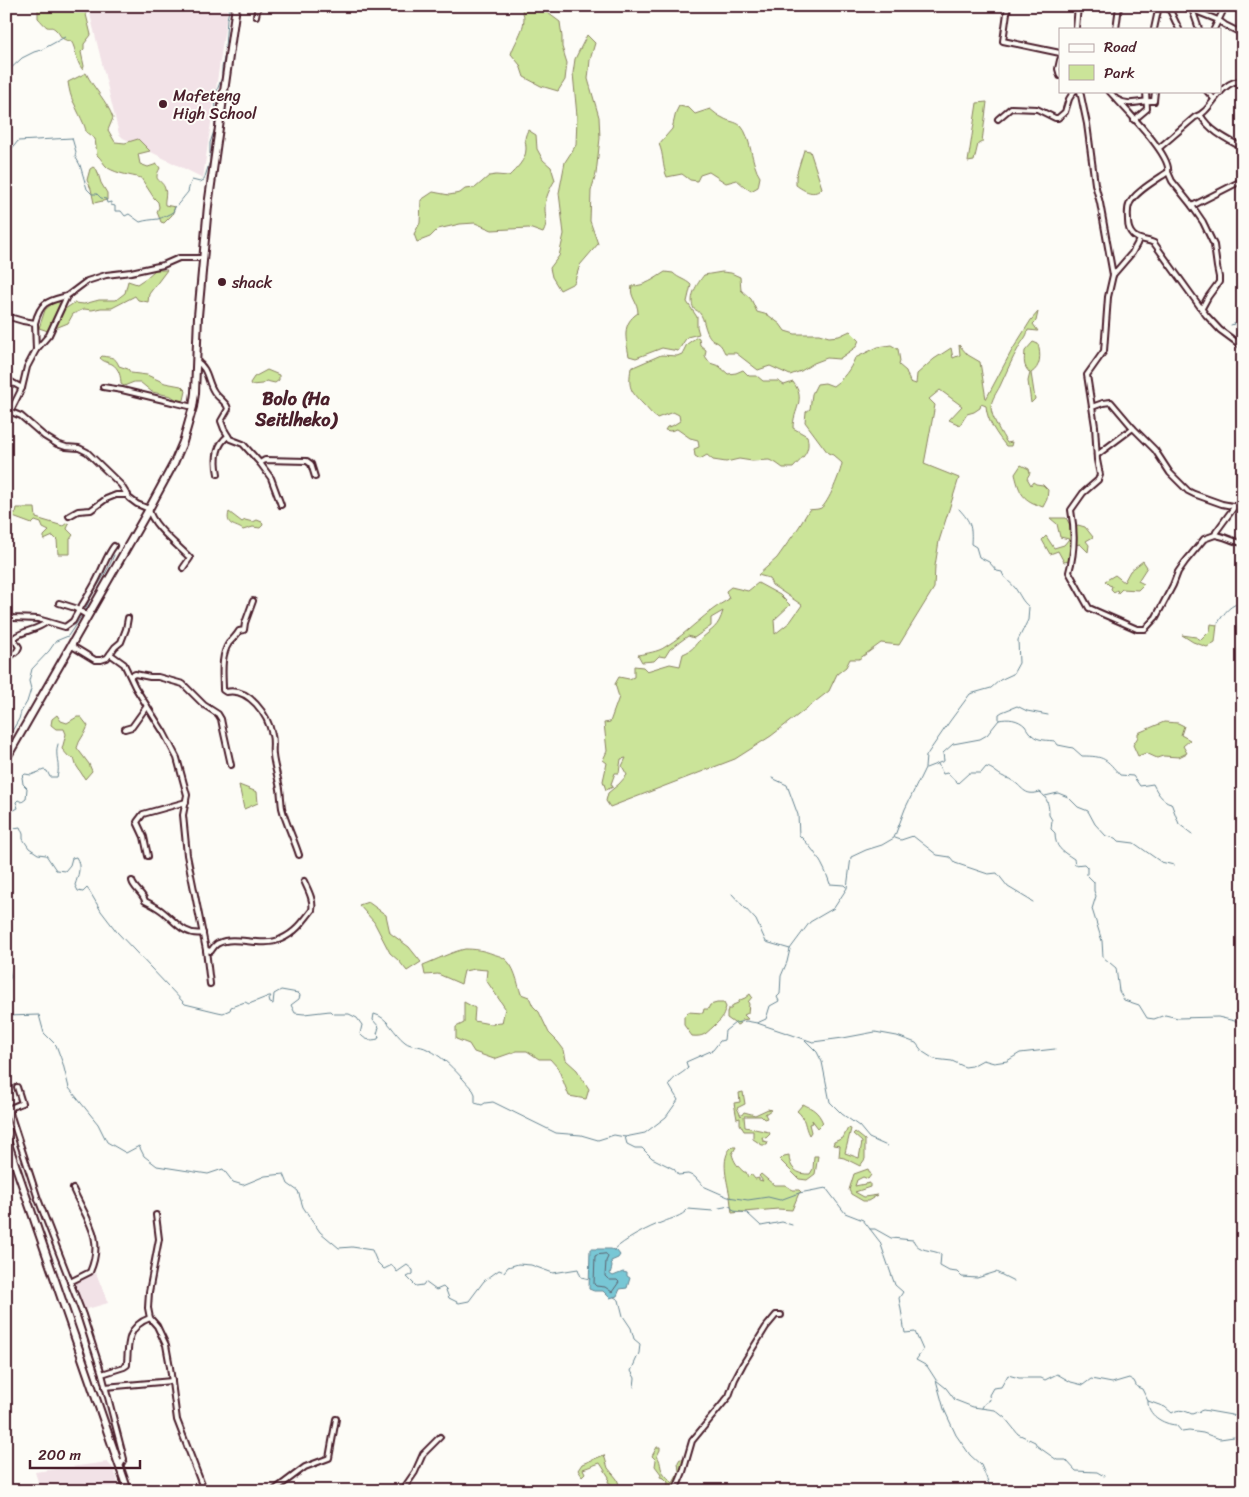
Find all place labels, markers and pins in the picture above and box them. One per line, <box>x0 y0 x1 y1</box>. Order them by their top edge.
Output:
place label: Mafeteng High School <box>173 81 257 128</box>
marker: Mafeteng High School <box>157 98 169 110</box>
place label: shack <box>231 268 273 297</box>
marker: shack <box>216 276 228 288</box>

